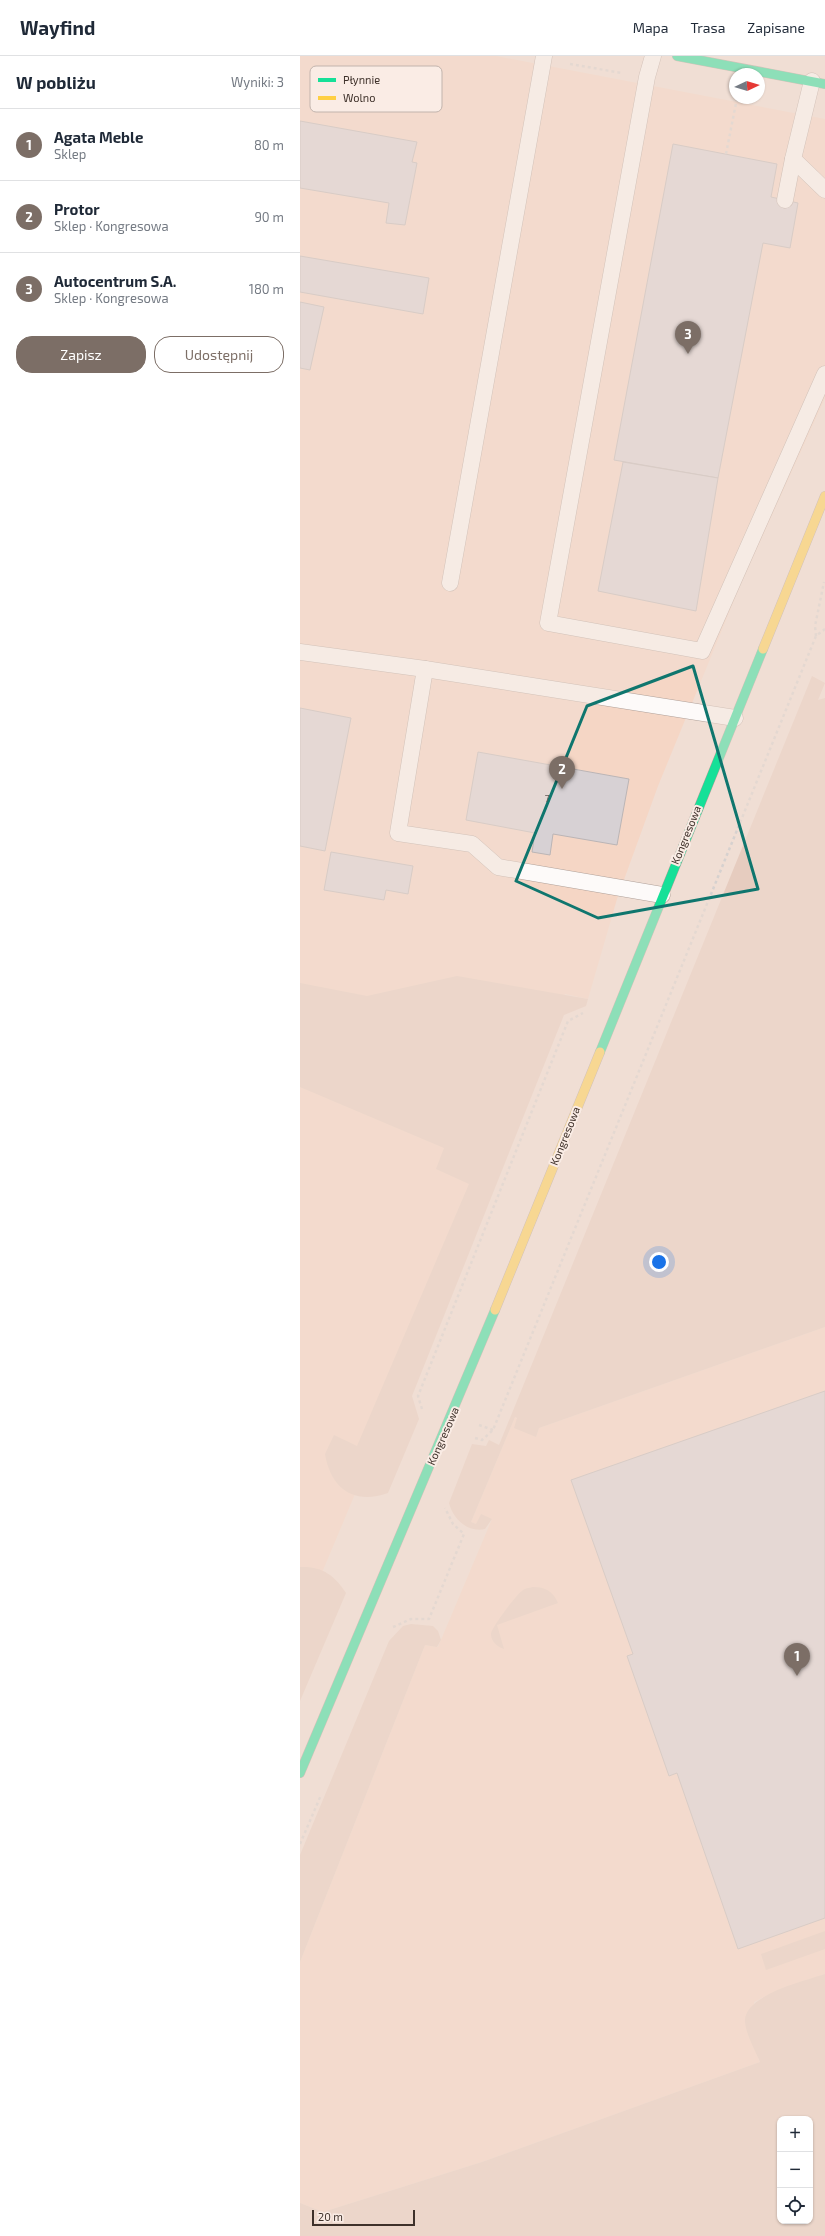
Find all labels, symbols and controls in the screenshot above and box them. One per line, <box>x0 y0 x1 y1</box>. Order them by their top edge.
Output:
text: Wayfind <box>20 16 95 39</box>
text: Mapa <box>633 19 668 36</box>
text: Trasa <box>690 19 725 36</box>
text: Zapisane <box>747 19 805 36</box>
legend <box>310 66 442 112</box>
north arrow <box>729 68 765 104</box>
text: W pobliżu <box>16 72 96 92</box>
text: Płynnie <box>343 73 380 86</box>
text: Wyniki: 3 <box>231 74 284 90</box>
text: Wolno <box>343 91 375 104</box>
text: Agata Meble <box>54 128 143 146</box>
text: 1 <box>26 137 32 153</box>
text: 80 m <box>254 137 284 153</box>
text: Sklep <box>54 146 86 162</box>
text: Protor <box>54 200 100 218</box>
text: 2 <box>25 209 33 225</box>
text: 90 m <box>254 209 284 225</box>
text: Sklep · Kongresowa <box>54 218 169 234</box>
text: Autocentrum S.A. <box>54 272 177 290</box>
text: 3 <box>25 281 33 297</box>
text: 180 m <box>249 281 284 297</box>
text: Sklep · Kongresowa <box>54 290 169 306</box>
pin: 3 <box>675 321 701 354</box>
button: Zapisz <box>16 336 146 373</box>
button: Udostępnij <box>154 336 284 373</box>
pin: 2 <box>549 756 575 789</box>
house number: 7 <box>545 793 550 804</box>
street label: Kongresowa <box>668 804 703 866</box>
street label: Kongresowa <box>547 1105 582 1167</box>
your location <box>649 1252 669 1272</box>
street label: Kongresowa <box>424 1405 461 1467</box>
pin: 1 <box>784 1643 810 1676</box>
map controls <box>777 2116 813 2224</box>
button: + <box>777 2116 813 2152</box>
button: − <box>777 2152 813 2188</box>
button: locate <box>777 2188 813 2224</box>
scale bar <box>312 2208 415 2227</box>
text: 20 m <box>318 2210 343 2223</box>

